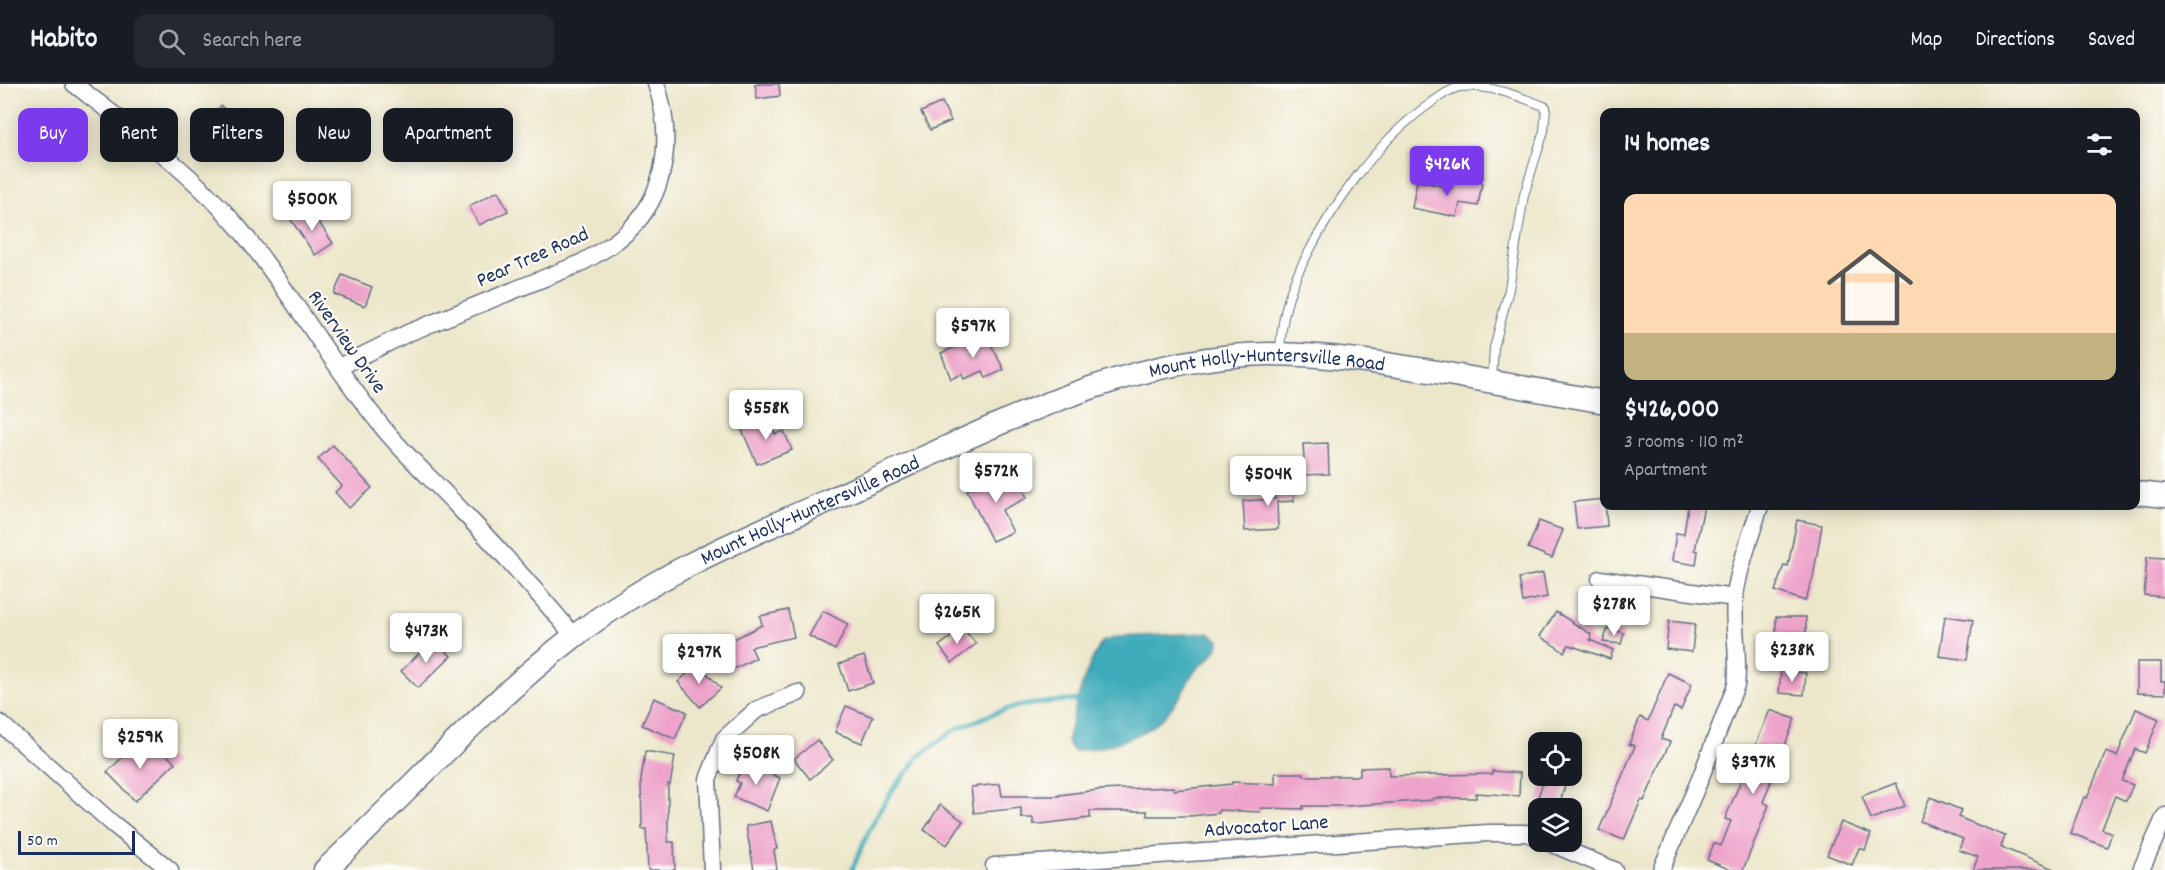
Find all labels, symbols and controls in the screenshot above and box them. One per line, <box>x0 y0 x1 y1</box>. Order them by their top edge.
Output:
search box <box>134 14 554 68</box>
text: Habito <box>30 21 98 61</box>
icon: search <box>155 25 188 58</box>
text: Search here <box>203 26 302 57</box>
text: Map <box>1911 26 1942 56</box>
text: Directions <box>1975 26 2055 56</box>
text: Saved <box>2088 26 2135 56</box>
chip: Buy <box>18 108 88 162</box>
chip: Rent <box>100 108 178 162</box>
chip: Filters <box>190 108 284 162</box>
chip: New <box>296 108 371 162</box>
chip: Apartment <box>383 108 513 162</box>
text: 14 homes <box>1624 126 1710 163</box>
icon: filters <box>2083 128 2116 161</box>
pin: $426K <box>1405 146 1489 197</box>
text: $426K <box>1424 151 1470 179</box>
pin: $500K <box>270 181 354 232</box>
text: $500K <box>287 186 337 214</box>
street label: Pear Tree Road <box>472 221 594 297</box>
icon: home <box>1816 233 1924 341</box>
street label: Riverview Drive <box>299 285 392 401</box>
pin: $597K <box>931 308 1015 359</box>
text: $597K <box>950 313 996 341</box>
street label: Mount Holly-Huntersville Road <box>1146 342 1387 388</box>
pin: $558K <box>724 390 808 441</box>
text: $426,000 <box>1624 392 1720 429</box>
text: $558K <box>743 395 789 423</box>
text: 3 rooms · 110 m² <box>1624 429 1744 457</box>
street label: Mount Holly-Huntersville Road <box>696 449 925 575</box>
pin: $572K <box>954 453 1038 504</box>
pin: $504K <box>1226 456 1310 507</box>
text: Apartment <box>1624 457 1707 485</box>
text: $572K <box>973 458 1019 486</box>
text: $504K <box>1244 461 1292 489</box>
pin: $278K <box>1572 586 1656 637</box>
text: $278K <box>1592 591 1636 619</box>
pin: $265K <box>915 594 999 645</box>
text: $265K <box>933 599 981 627</box>
pin: $473K <box>384 613 468 664</box>
text: $473K <box>404 618 448 646</box>
pin: $238K <box>1750 632 1834 683</box>
pin: $297K <box>657 634 741 685</box>
text: $238K <box>1769 637 1815 665</box>
text: $297K <box>677 639 721 667</box>
pin: $259K <box>98 719 182 770</box>
text: $259K <box>117 724 163 752</box>
map controls <box>1528 732 1582 852</box>
button: locate <box>1528 732 1582 786</box>
pin: $508K <box>714 735 798 786</box>
text: $508K <box>732 740 780 768</box>
pin: $397K <box>1711 744 1795 795</box>
text: $397K <box>1730 749 1776 777</box>
button: layers <box>1528 798 1582 852</box>
street label: Advocator Lane <box>1203 809 1330 847</box>
scale bar <box>18 828 135 856</box>
text: 50 m <box>27 830 58 853</box>

